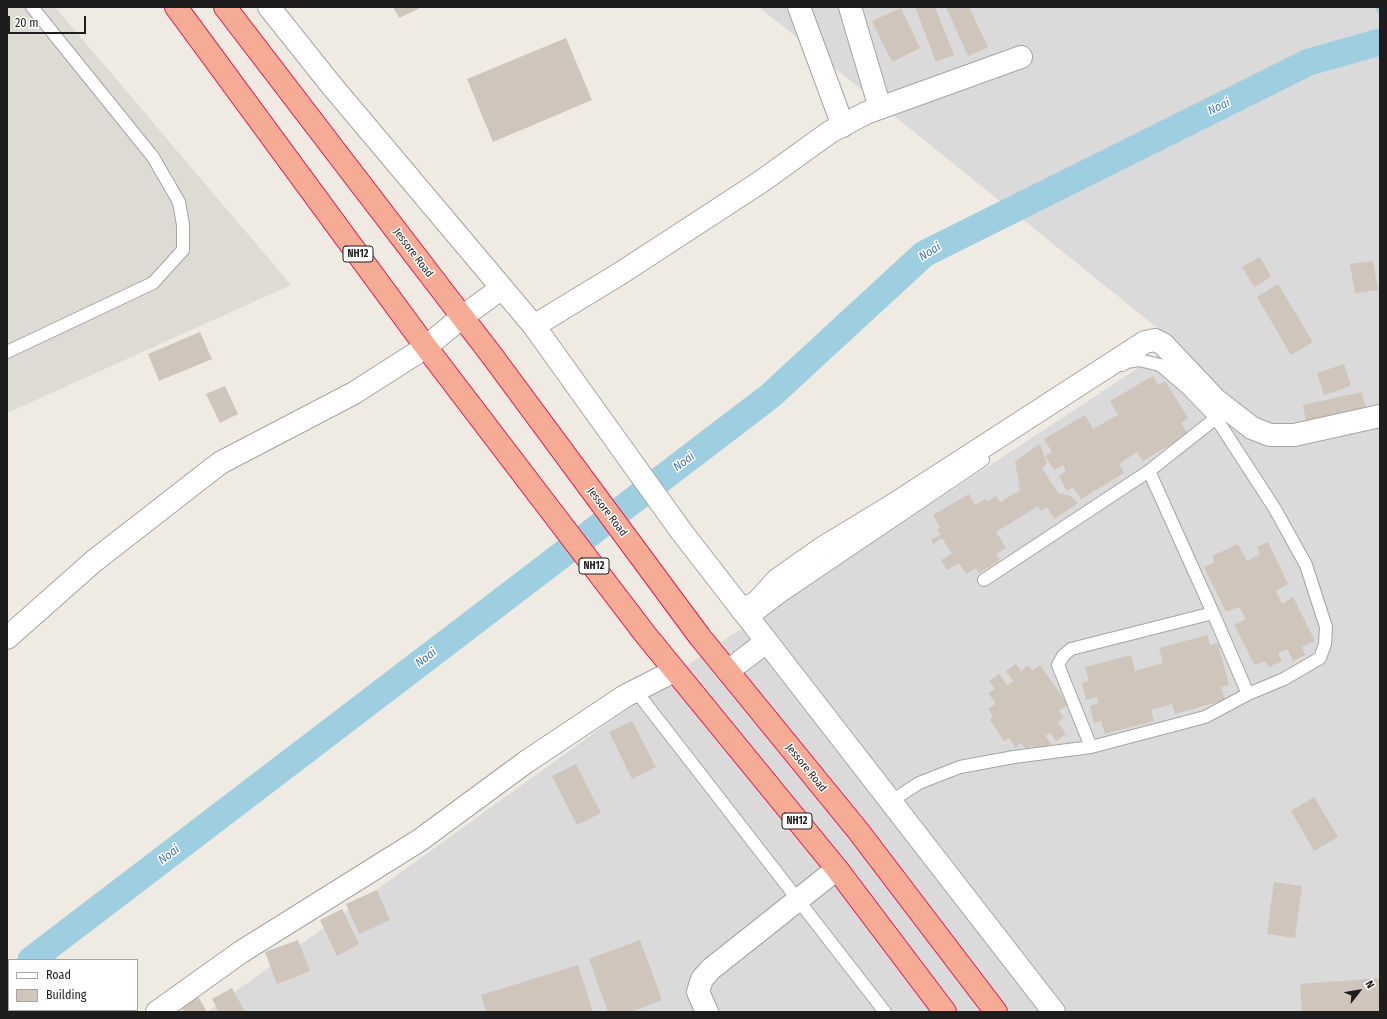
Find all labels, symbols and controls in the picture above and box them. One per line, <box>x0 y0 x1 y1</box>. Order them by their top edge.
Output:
scale bar <box>10 8 88 34</box>
text: 20 m <box>15 16 39 30</box>
water label: Noai <box>1206 96 1232 118</box>
street label: Jessore Road <box>390 226 436 280</box>
water label: Noai <box>917 240 943 264</box>
road number: NH12 <box>343 246 373 262</box>
water label: Noai <box>671 449 697 475</box>
street label: Jessore Road <box>584 485 630 539</box>
road number: NH12 <box>579 558 609 574</box>
water label: Noai <box>413 645 439 671</box>
street label: Jessore Road <box>783 741 829 795</box>
road number: NH12 <box>782 813 812 829</box>
water label: Noai <box>156 842 182 868</box>
legend <box>8 959 138 1011</box>
text: Road <box>46 968 71 982</box>
north arrow <box>1339 971 1379 1011</box>
text: N <box>1362 978 1377 991</box>
text: Building <box>46 988 86 1002</box>

